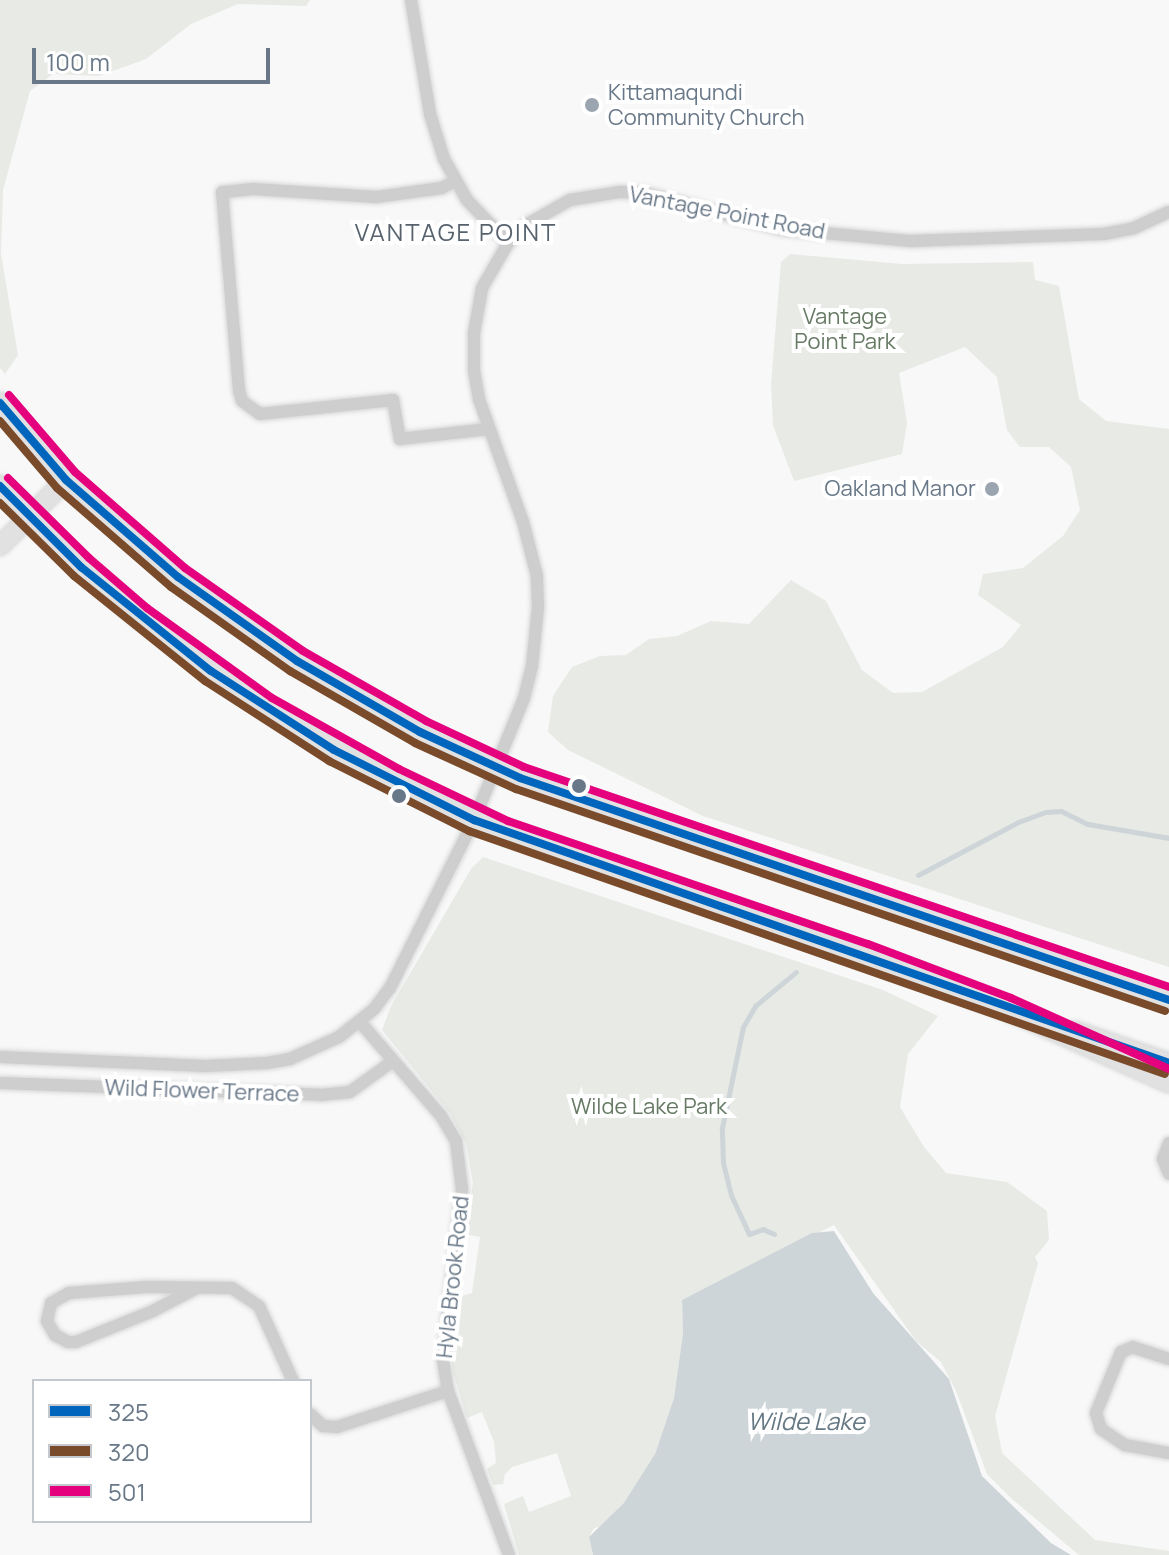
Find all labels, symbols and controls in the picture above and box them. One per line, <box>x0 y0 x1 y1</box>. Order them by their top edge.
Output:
scale bar <box>36 32 274 82</box>
text: 100 m <box>46 45 110 78</box>
place label: Kittamaqundi Community Church <box>608 79 805 130</box>
marker: Kittamaqundi Community Church <box>583 96 601 114</box>
street label: Vantage Point Road <box>627 181 827 245</box>
district label: VANTAGE POINT <box>355 218 557 246</box>
park label: Vantage Point Park <box>794 303 896 354</box>
place label: Oakland Manor <box>825 476 976 502</box>
marker: Oakland Manor <box>983 480 1001 498</box>
unlabelled marker <box>571 778 587 794</box>
unlabelled marker <box>391 788 407 804</box>
street label: Wild Flower Terrace <box>104 1074 300 1108</box>
park label: Wilde Lake Park <box>571 1094 727 1120</box>
street label: Hyla Brook Road <box>431 1195 475 1359</box>
legend <box>32 1379 312 1523</box>
text: 325 <box>108 1395 149 1428</box>
water label: Wilde Lake <box>747 1407 865 1435</box>
text: 320 <box>108 1435 150 1468</box>
text: 501 <box>108 1475 146 1508</box>

